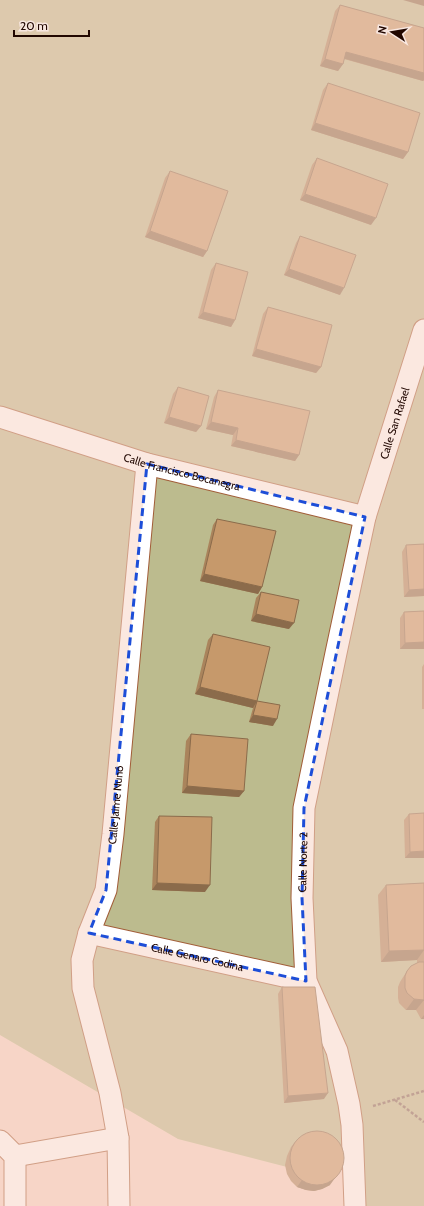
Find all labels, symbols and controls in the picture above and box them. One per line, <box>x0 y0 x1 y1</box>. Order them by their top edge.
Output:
scale bar <box>14 12 89 38</box>
north arrow <box>372 12 412 52</box>
text: 20 m <box>20 18 48 33</box>
text: N <box>375 25 390 35</box>
street label: Calle San Rafael <box>377 385 413 461</box>
street label: Calle Francisco Bocanegra <box>122 450 242 494</box>
street label: Calle Jaime Nunó <box>105 765 126 845</box>
street label: Calle Norte 2 <box>295 832 310 892</box>
street label: Calle Genaro Codina <box>150 940 246 974</box>

